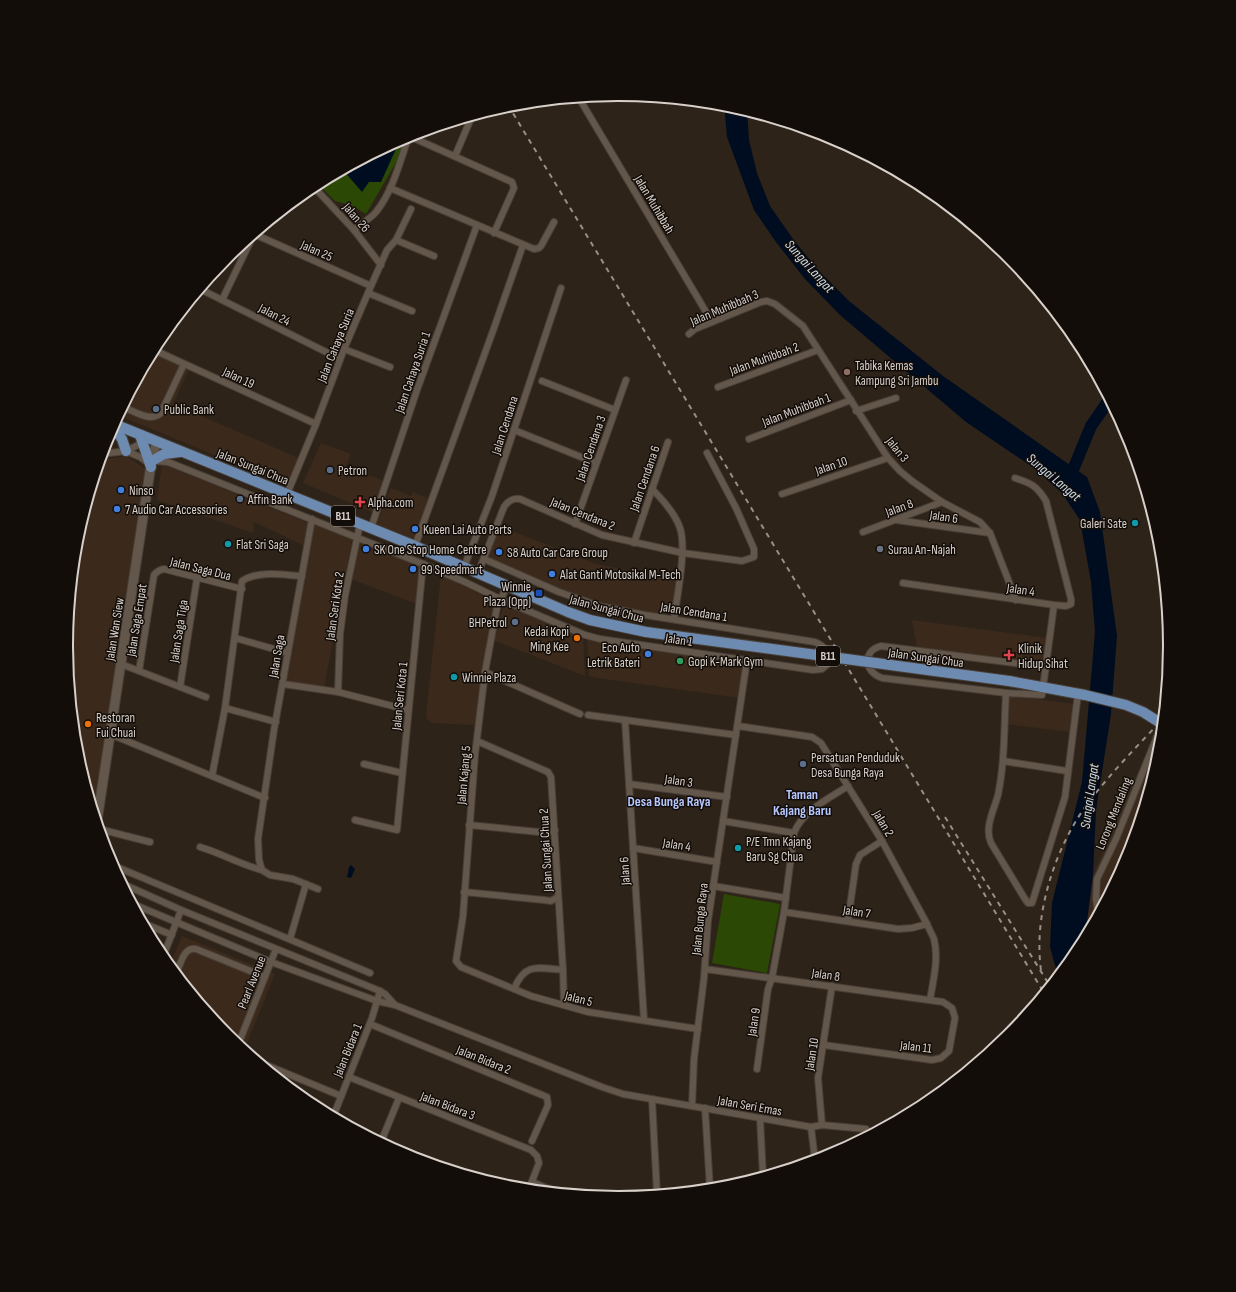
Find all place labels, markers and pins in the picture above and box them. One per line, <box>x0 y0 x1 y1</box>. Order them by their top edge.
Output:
place label: Tabika Kemas Kampung Sri Jambu <box>855 358 938 389</box>
marker: Tabika Kemas Kampung Sri Jambu <box>842 367 852 377</box>
place label: Public Bank <box>164 402 214 418</box>
marker: Public Bank <box>151 404 161 414</box>
place label: Petron <box>338 463 367 479</box>
marker: Petron <box>325 465 335 475</box>
place label: Ninso <box>129 483 154 499</box>
marker: Ninso <box>116 485 126 495</box>
place label: Affin Bank <box>247 492 292 508</box>
marker: Affin Bank <box>235 494 245 504</box>
place label: Alpha.com <box>367 495 413 511</box>
marker: Alpha.com <box>355 497 365 507</box>
place label: 7 Audio Car Accessories <box>125 502 228 518</box>
marker: 7 Audio Car Accessories <box>112 504 122 514</box>
place label: Galeri Sate <box>1080 516 1127 532</box>
marker: Galeri Sate <box>1130 518 1140 528</box>
place label: Kueen Lai Auto Parts <box>423 522 512 538</box>
marker: Kueen Lai Auto Parts <box>410 524 420 534</box>
place label: Flat Sri Saga <box>236 537 289 553</box>
marker: Flat Sri Saga <box>223 539 233 549</box>
place label: SK One Stop Home Centre <box>374 542 487 558</box>
place label: Surau An-Najah <box>888 542 956 558</box>
marker: SK One Stop Home Centre <box>361 544 371 554</box>
marker: Surau An-Najah <box>875 544 885 554</box>
place label: S8 Auto Car Care Group <box>507 545 608 561</box>
marker: S8 Auto Car Care Group <box>494 547 504 557</box>
place label: 99 Speedmart <box>421 562 483 578</box>
marker: 99 Speedmart <box>408 564 418 574</box>
place label: Alat Ganti Motosikal M-Tech <box>559 567 681 583</box>
marker: Alat Ganti Motosikal M-Tech <box>547 569 557 579</box>
place label: Winnie Plaza (Opp) <box>484 579 531 610</box>
marker: Winnie Plaza (Opp) <box>534 588 544 598</box>
place label: BHPetrol <box>469 615 507 631</box>
marker: BHPetrol <box>510 617 520 627</box>
place label: Kedai Kopi Ming Kee <box>524 624 569 655</box>
marker: Kedai Kopi Ming Kee <box>572 633 582 643</box>
place label: Eco Auto Letrik Bateri <box>587 640 640 671</box>
place label: Klinik Hidup Sihat <box>1018 641 1068 672</box>
marker: Eco Auto Letrik Bateri <box>643 649 653 659</box>
marker: Klinik Hidup Sihat <box>1003 649 1015 661</box>
place label: Gopi K-Mark Gym <box>688 654 763 670</box>
marker: Gopi K-Mark Gym <box>675 656 685 666</box>
place label: Winnie Plaza <box>462 670 516 686</box>
marker: Winnie Plaza <box>449 672 459 682</box>
place label: Restoran Fui Chuai <box>96 710 136 741</box>
marker: Restoran Fui Chuai <box>83 719 93 729</box>
place label: Persatuan Penduduk Desa Bunga Raya <box>811 750 900 781</box>
marker: Persatuan Penduduk Desa Bunga Raya <box>798 759 808 769</box>
place label: P/E Tmn Kajang Baru Sg Chua <box>746 834 811 865</box>
marker: P/E Tmn Kajang Baru Sg Chua <box>733 843 743 853</box>

